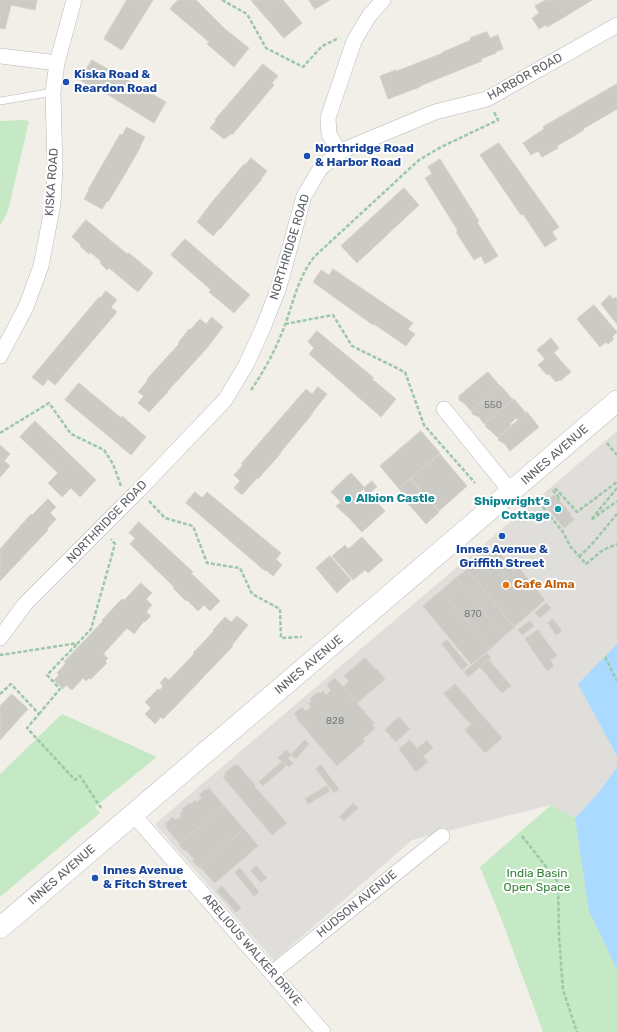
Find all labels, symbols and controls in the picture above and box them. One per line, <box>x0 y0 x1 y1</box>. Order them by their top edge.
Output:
street label: HARBOR ROAD <box>485 50 565 104</box>
place label: Kiska Road & Reardon Road <box>74 68 157 96</box>
marker: Kiska Road & Reardon Road <box>61 77 71 87</box>
place label: Northridge Road & Harbor Road <box>315 142 414 170</box>
street label: KISKA ROAD <box>42 147 62 217</box>
marker: Northridge Road & Harbor Road <box>302 151 312 161</box>
street label: NORTHRIDGE ROAD <box>267 192 313 302</box>
house number: 550 <box>484 399 502 411</box>
street label: INNES AVENUE <box>518 422 592 488</box>
street label: NORTHRIDGE ROAD <box>64 478 150 566</box>
place label: Albion Castle <box>356 492 435 506</box>
marker: Albion Castle <box>343 494 353 504</box>
place label: Shipwright’s Cottage <box>474 495 550 523</box>
marker: Shipwright’s Cottage <box>553 504 563 514</box>
marker: Innes Avenue & Griffith Street <box>497 531 507 541</box>
place label: Innes Avenue & Griffith Street <box>456 543 548 571</box>
place label: Cafe Alma <box>514 578 574 592</box>
marker: Cafe Alma <box>501 580 511 590</box>
house number: 870 <box>464 608 482 620</box>
street label: INNES AVENUE <box>272 632 346 698</box>
house number: 828 <box>326 715 344 727</box>
street label: INNES AVENUE <box>25 842 99 908</box>
place label: Innes Avenue & Fitch Street <box>103 864 187 892</box>
street label: HUDSON AVENUE <box>314 867 400 941</box>
park label: India Basin Open Space <box>504 867 570 895</box>
marker: Innes Avenue & Fitch Street <box>90 873 100 883</box>
street label: ARELIOUS WALKER DRIVE <box>199 891 305 1009</box>

